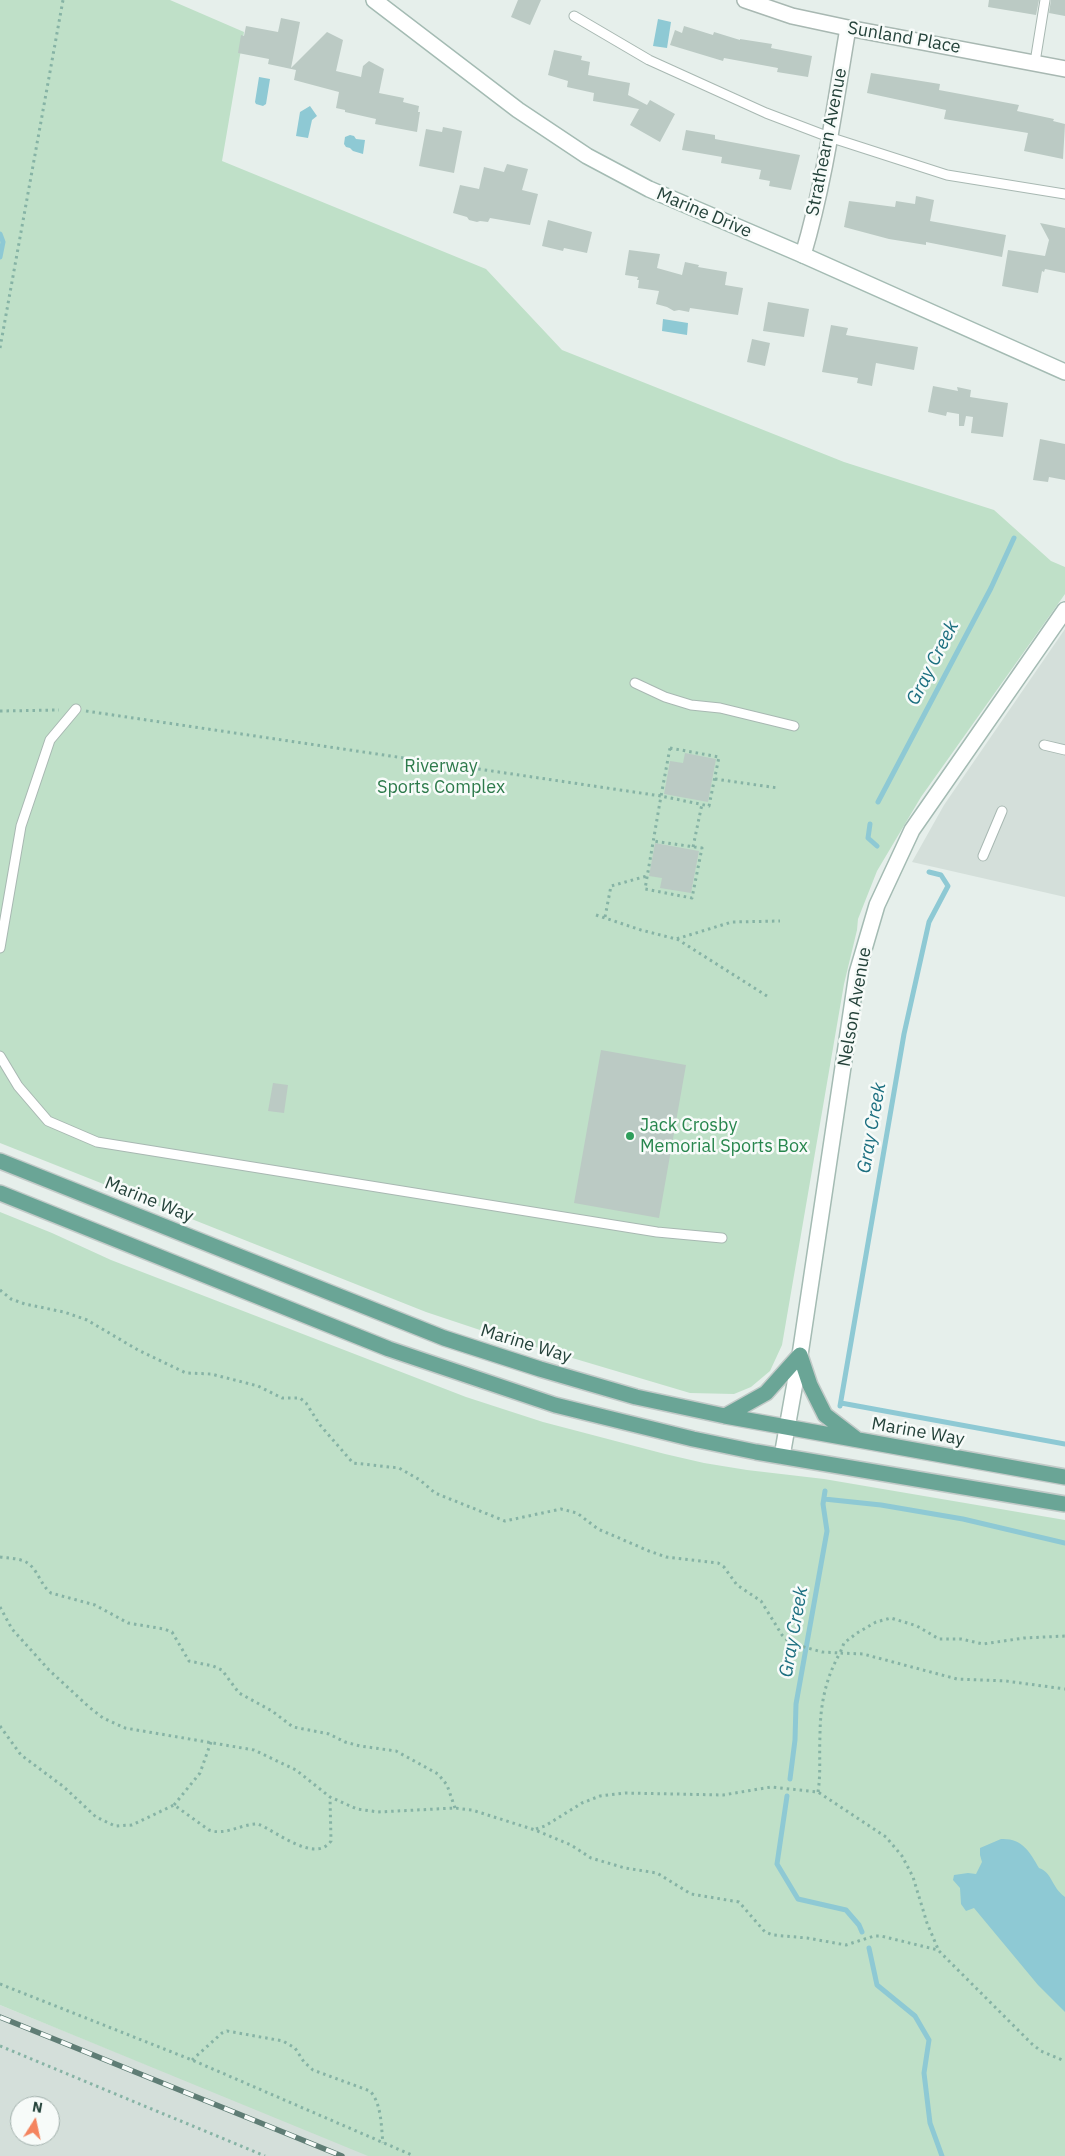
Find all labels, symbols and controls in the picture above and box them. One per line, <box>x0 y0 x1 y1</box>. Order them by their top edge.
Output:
street label: Sunland Place <box>846 17 962 59</box>
street label: Strathearn Avenue <box>802 66 852 218</box>
street label: Marine Drive <box>653 183 755 243</box>
water label: Gray Creek <box>902 617 964 709</box>
park label: Riverway Sports Complex <box>377 756 505 799</box>
street label: Nelson Avenue <box>834 946 876 1068</box>
water label: Gray Creek <box>853 1081 891 1175</box>
place label: Jack Crosby Memorial Sports Box <box>640 1115 808 1158</box>
marker: Jack Crosby Memorial Sports Box <box>624 1130 636 1142</box>
street label: Marine Way <box>101 1172 197 1228</box>
street label: Marine Way <box>478 1320 574 1368</box>
street label: Marine Way <box>870 1413 966 1451</box>
water label: Gray Creek <box>775 1585 813 1679</box>
north arrow <box>10 2096 60 2146</box>
text: N <box>31 2097 44 2117</box>

